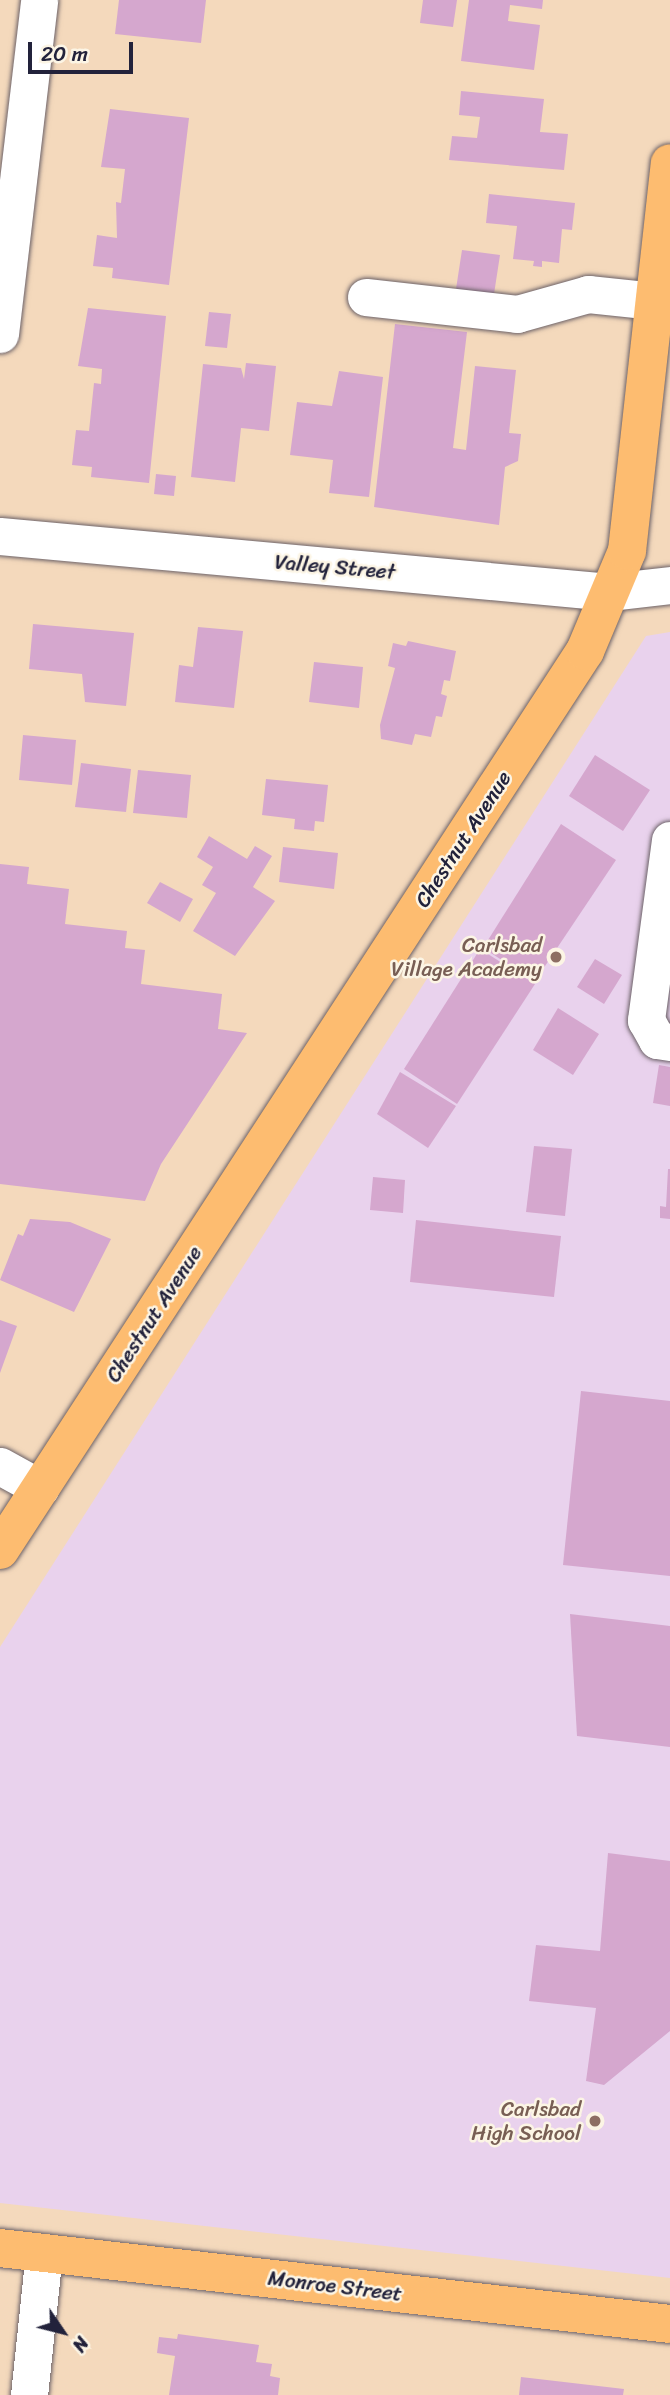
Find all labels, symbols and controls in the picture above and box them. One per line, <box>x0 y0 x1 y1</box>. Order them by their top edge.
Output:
scale bar <box>32 28 136 72</box>
text: 20 m <box>41 35 88 73</box>
street label: Valley Street <box>273 549 397 585</box>
street label: Chestnut Avenue <box>410 766 516 912</box>
place label: Carlsbad Village Academy <box>391 932 542 982</box>
marker: Carlsbad Village Academy <box>548 949 564 965</box>
street label: Chestnut Avenue <box>101 1241 207 1387</box>
place label: Carlsbad High School <box>471 2096 581 2146</box>
marker: Carlsbad High School <box>587 2113 603 2129</box>
street label: Monroe Street <box>266 2265 404 2307</box>
north arrow <box>28 2297 98 2367</box>
text: N <box>63 2329 98 2359</box>

